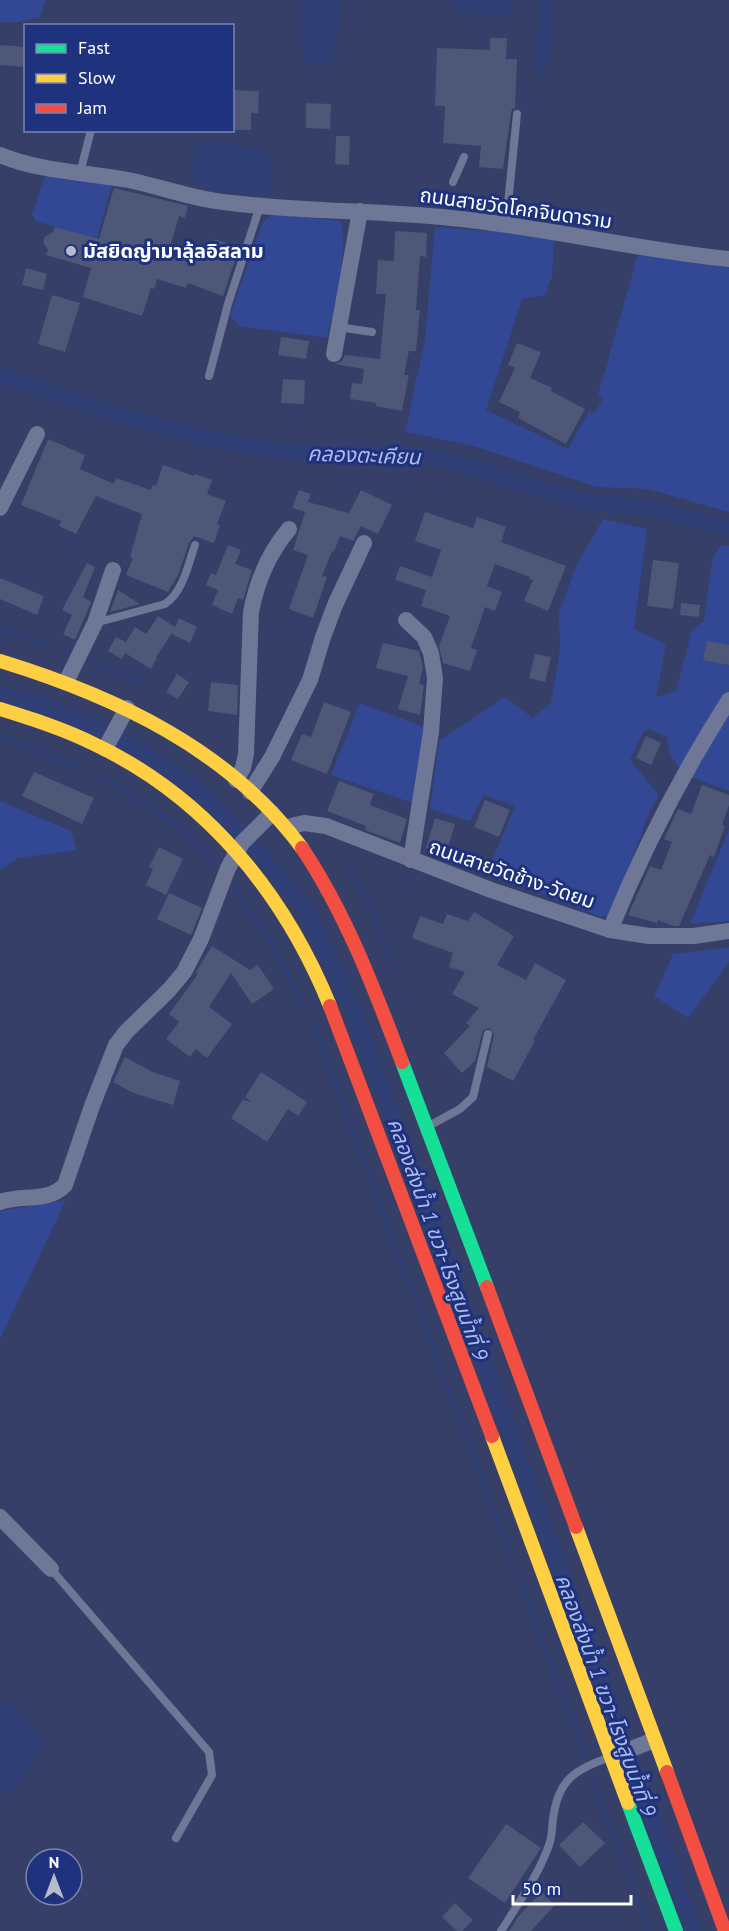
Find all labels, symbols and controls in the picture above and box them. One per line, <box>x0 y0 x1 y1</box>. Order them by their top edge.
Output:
legend <box>24 24 234 132</box>
text: Fast <box>78 36 110 59</box>
text: Slow <box>78 66 116 89</box>
text: Jam <box>77 96 107 119</box>
street label: ถนนสายวัดโคกจินดาราม <box>418 182 614 234</box>
place label: มัสยิดญ่ามาลุ้ลอิสลาม <box>83 238 264 264</box>
marker: มัสยิดญ่ามาลุ้ลอิสลาม <box>64 244 78 258</box>
water label: คลองตะเคียน <box>307 440 422 471</box>
street label: ถนนสายวัดช้าง-วัดยม <box>426 833 598 915</box>
water label: คลองส่งน้ำ 1 ขวา-โรงสูบน้ำที่ 9 <box>382 1114 496 1365</box>
water label: คลองส่งน้ำ 1 ขวา-โรงสูบน้ำที่ 9 <box>550 1570 664 1821</box>
north arrow <box>24 1847 84 1907</box>
text: N <box>49 1852 59 1872</box>
scale bar <box>513 1868 632 1906</box>
text: 50 m <box>522 1877 561 1900</box>

